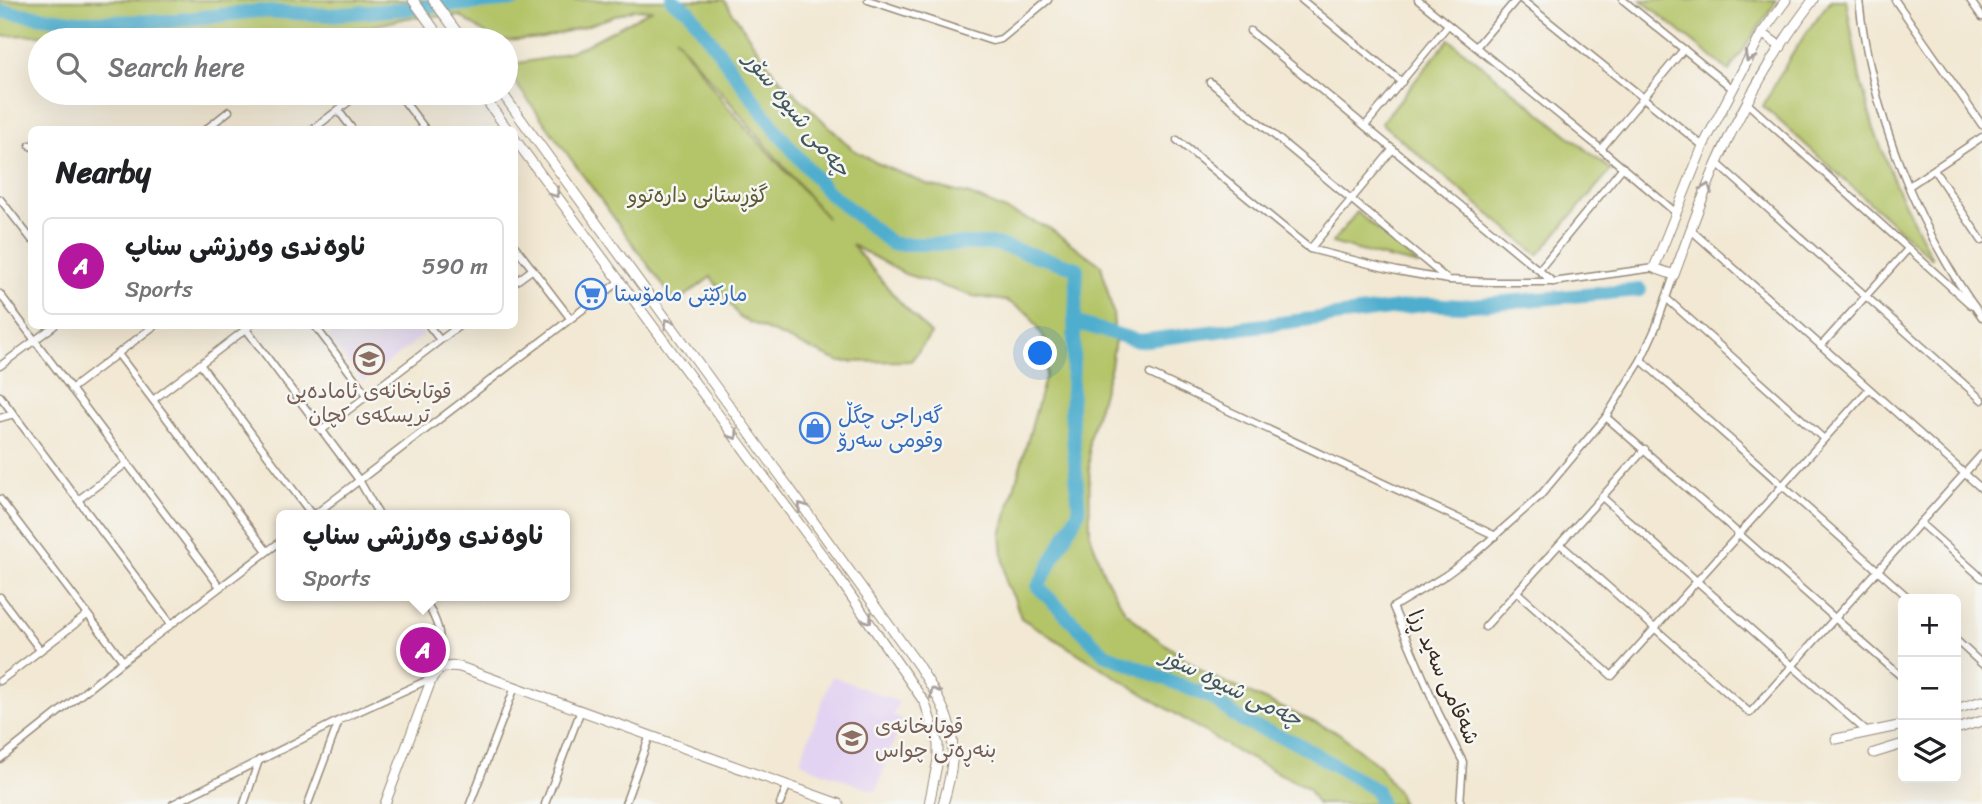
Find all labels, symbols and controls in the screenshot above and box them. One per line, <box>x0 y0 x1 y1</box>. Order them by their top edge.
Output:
search box <box>28 28 518 105</box>
water label: چەمی شیوە سۆر <box>732 40 862 187</box>
text: Search here <box>108 44 245 90</box>
icon: search <box>52 48 90 86</box>
one-way arrow <box>1744 50 1758 62</box>
text: Nearby <box>56 145 151 199</box>
park label: گۆڕستانی دارەتوو <box>627 176 768 214</box>
one-way arrow <box>1698 183 1712 195</box>
one-way arrow <box>547 185 559 198</box>
text: ناوەندی وەرزشی سناپ <box>125 223 365 269</box>
text: A <box>73 246 89 287</box>
text: 590 m <box>422 246 488 287</box>
text: Sports <box>125 269 193 310</box>
place label: مارکێتی مامۆستا <box>614 275 747 313</box>
supermarket icon: مارکێتی مامۆستا <box>574 277 608 311</box>
one-way arrow <box>664 318 677 331</box>
your location <box>1023 336 1057 370</box>
school or university icon: قوتابخانەی ئامادەیی تریسکەی کچان <box>352 342 386 376</box>
place label: قوتابخانەی ئامادەیی تریسکەی کچان <box>286 372 452 434</box>
place label: گەراجی چگڵ وقومی سەرۆ <box>836 397 943 459</box>
shop icon: گەراجی چگڵ وقومی سەرۆ <box>798 411 832 445</box>
one-way arrow <box>726 427 738 440</box>
one-way arrow <box>798 502 810 515</box>
popup <box>276 510 570 601</box>
text: ناوەندی وەرزشی سناپ <box>303 512 543 558</box>
text: Sports <box>303 558 370 599</box>
map controls <box>1898 594 1961 783</box>
button: + <box>1898 594 1961 657</box>
street label: شەقامی سەید ڕزا <box>1397 603 1491 751</box>
one-way arrow <box>860 611 872 624</box>
pin: A <box>400 624 446 676</box>
water label: چەمی شیوە سۆر <box>1151 634 1310 740</box>
button: − <box>1898 657 1961 720</box>
one-way arrow <box>929 686 942 699</box>
place label: قوتابخانەی بنەڕەتی چواس <box>875 707 996 769</box>
button: layers <box>1898 720 1961 783</box>
school or university icon: قوتابخانەی بنەڕەتی چواس <box>835 721 869 755</box>

